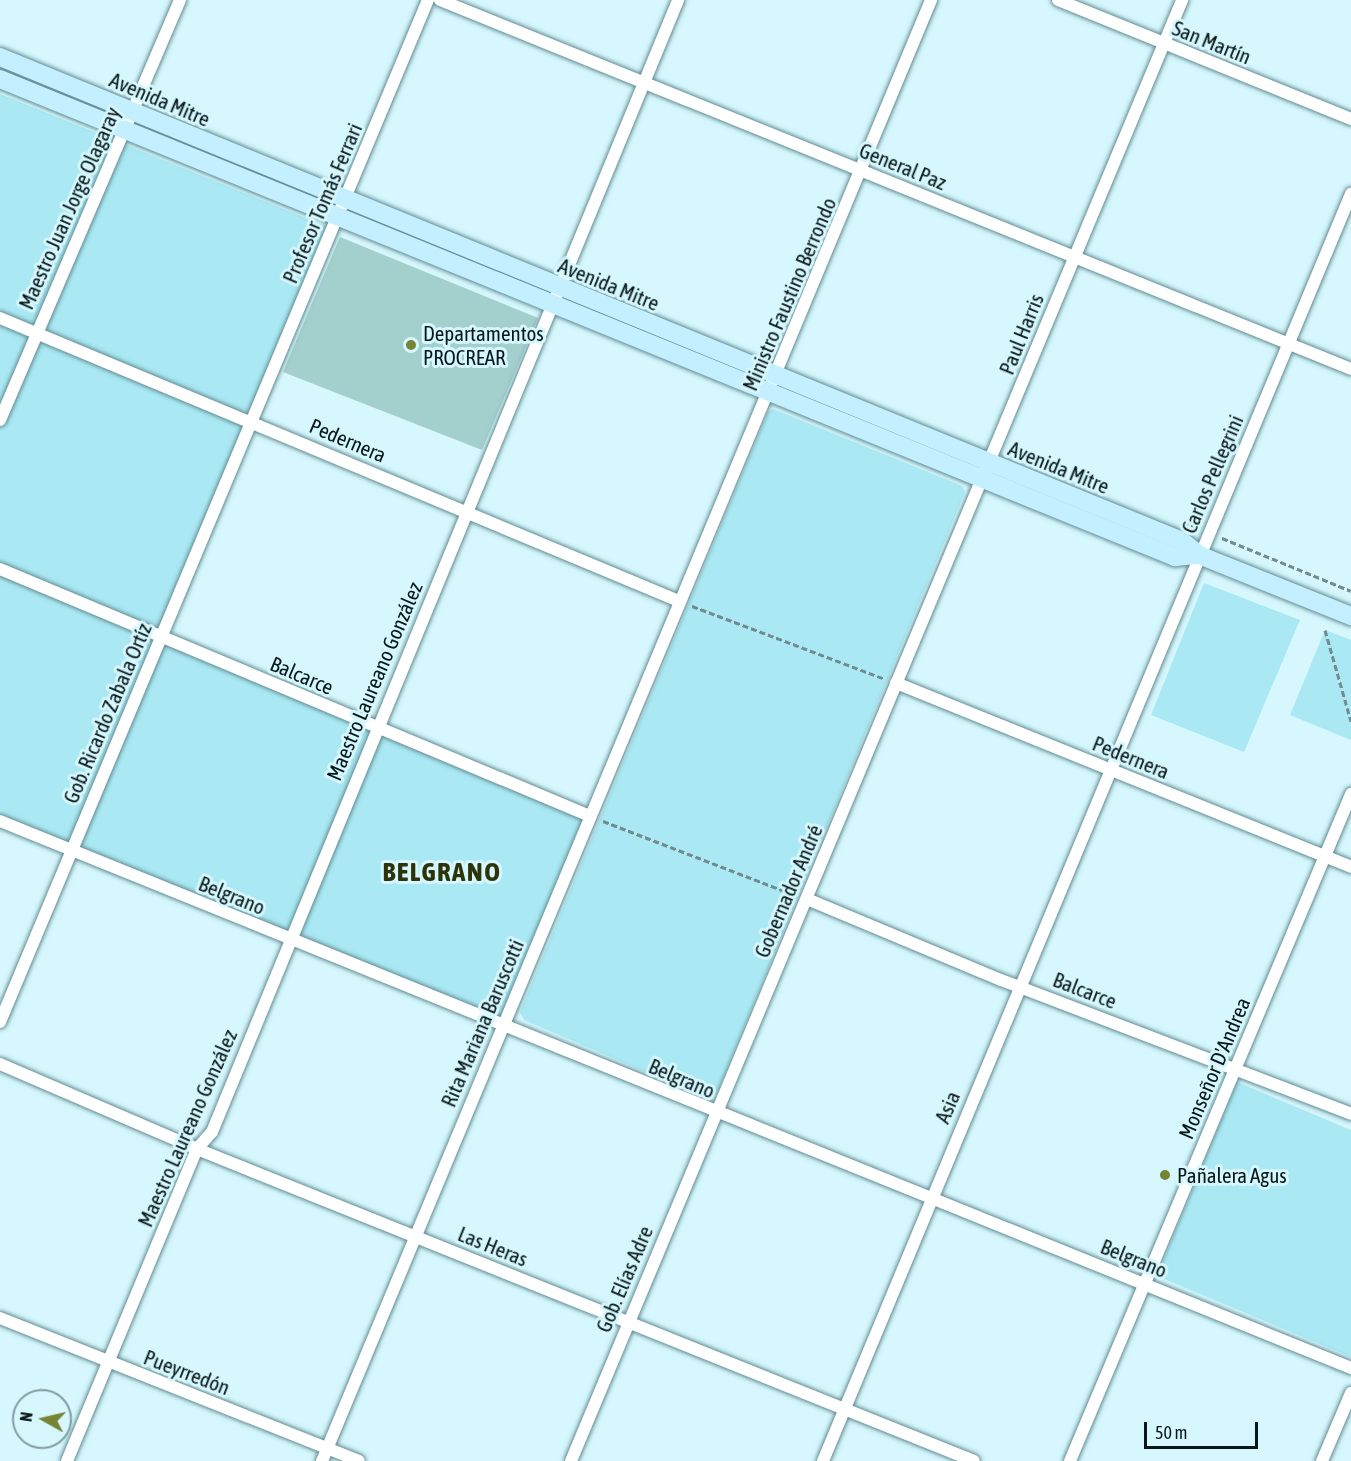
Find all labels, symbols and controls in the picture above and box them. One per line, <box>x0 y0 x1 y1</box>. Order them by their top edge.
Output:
street label: San Martín <box>1169 15 1255 69</box>
street label: Avenida Mitre <box>106 67 214 131</box>
street label: Maestro Juan Jorge Olagaray <box>13 103 125 313</box>
street label: Profesor Tomás Ferrari <box>277 119 367 287</box>
street label: General Paz <box>856 137 950 195</box>
street label: Ministro Faustino Berrondo <box>737 194 841 394</box>
street label: Avenida Mitre <box>555 252 663 316</box>
street label: Paul Harris <box>993 290 1049 378</box>
place label: Departamentos PROCREAR <box>423 320 544 370</box>
marker: Departamentos PROCREAR <box>404 338 418 352</box>
street label: Carlos Pellegrini <box>1176 411 1248 537</box>
street label: Pedernera <box>306 413 390 467</box>
street label: Avenida Mitre <box>1005 435 1113 499</box>
street label: Maestro Laureano González <box>321 578 427 784</box>
street label: Gob. Ricardo Zabala Ortíz <box>58 619 156 807</box>
street label: Balcarce <box>267 650 337 700</box>
street label: Pedernera <box>1089 730 1173 784</box>
street label: Gobernador André <box>749 821 827 961</box>
district label: BELGRANO <box>383 856 501 888</box>
street label: Belgrano <box>195 870 269 920</box>
street label: Rita Mariana Baruscotti <box>435 935 529 1111</box>
street label: Balcarce <box>1050 966 1120 1014</box>
street label: Monseñor D'Andrea <box>1173 993 1255 1143</box>
street label: Maestro Laureano González <box>132 1025 242 1231</box>
street label: Belgrano <box>645 1053 719 1103</box>
street label: Asia <box>929 1087 965 1127</box>
place label: Pañalera Agus <box>1177 1162 1287 1188</box>
marker: Pañalera Agus <box>1158 1168 1172 1182</box>
street label: Las Heras <box>454 1221 532 1271</box>
street label: Gob. Elías Adre <box>590 1222 658 1336</box>
street label: Belgrano <box>1097 1233 1171 1283</box>
street label: Pueyrredón <box>140 1344 234 1400</box>
north arrow <box>12 1389 72 1449</box>
scale bar <box>1147 1410 1261 1448</box>
text: N <box>17 1411 36 1423</box>
text: 50 m <box>1155 1422 1187 1443</box>

